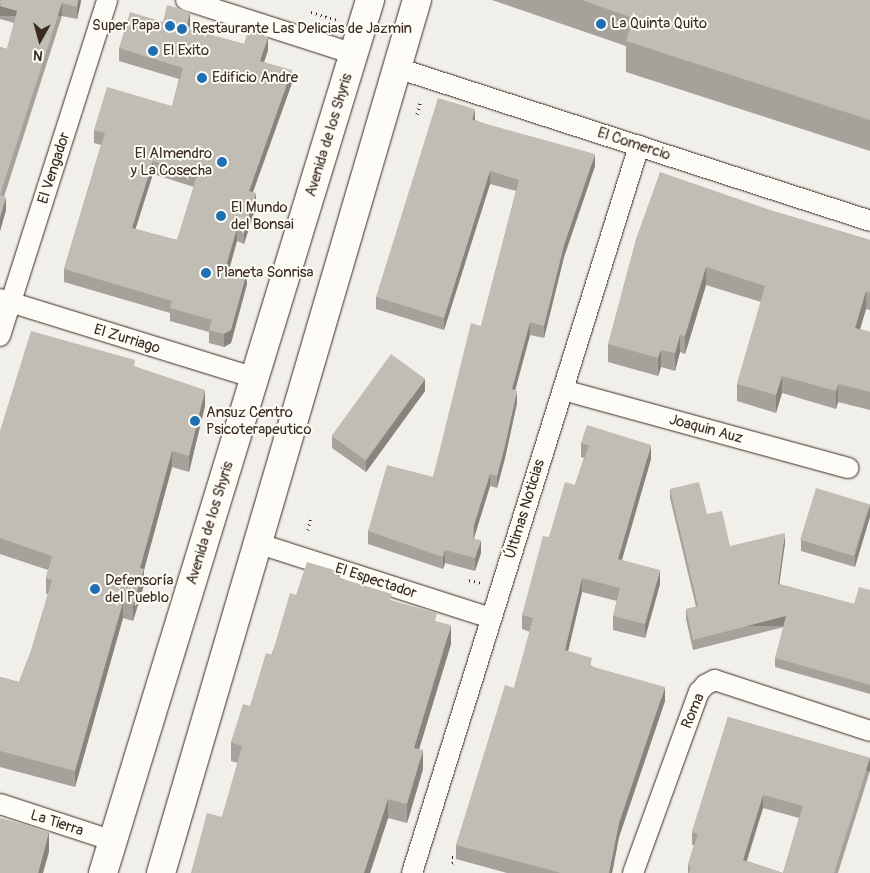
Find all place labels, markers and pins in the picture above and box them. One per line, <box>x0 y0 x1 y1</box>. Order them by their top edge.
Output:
place label: La Quinta Quito <box>611 15 707 33</box>
place label: Super Papa <box>92 17 160 35</box>
marker: La Quinta Quito <box>595 18 607 30</box>
marker: Super Papa <box>164 20 176 32</box>
place label: Restaurante Las Delicias de Jazmin <box>192 20 412 38</box>
marker: Restaurante Las Delicias de Jazmin <box>176 23 188 35</box>
place label: El Exito <box>163 42 209 60</box>
marker: El Exito <box>147 45 159 57</box>
place label: Edificio Andre <box>212 69 298 87</box>
marker: Edificio Andre <box>196 72 208 84</box>
place label: El Almendro y La Cosecha <box>131 144 212 179</box>
marker: El Almendro y La Cosecha <box>216 156 228 168</box>
place label: El Mundo del Bonsai <box>231 198 294 233</box>
marker: El Mundo del Bonsai <box>215 210 227 222</box>
place label: Planeta Sonrisa <box>216 264 313 282</box>
marker: Planeta Sonrisa <box>200 267 212 279</box>
place label: Ansuz Centro Psicoterapeutico <box>206 403 312 438</box>
marker: Ansuz Centro Psicoterapeutico <box>188 414 202 428</box>
place label: Defensoría del Pueblo <box>105 571 174 606</box>
marker: Defensoría del Pueblo <box>89 583 101 595</box>

